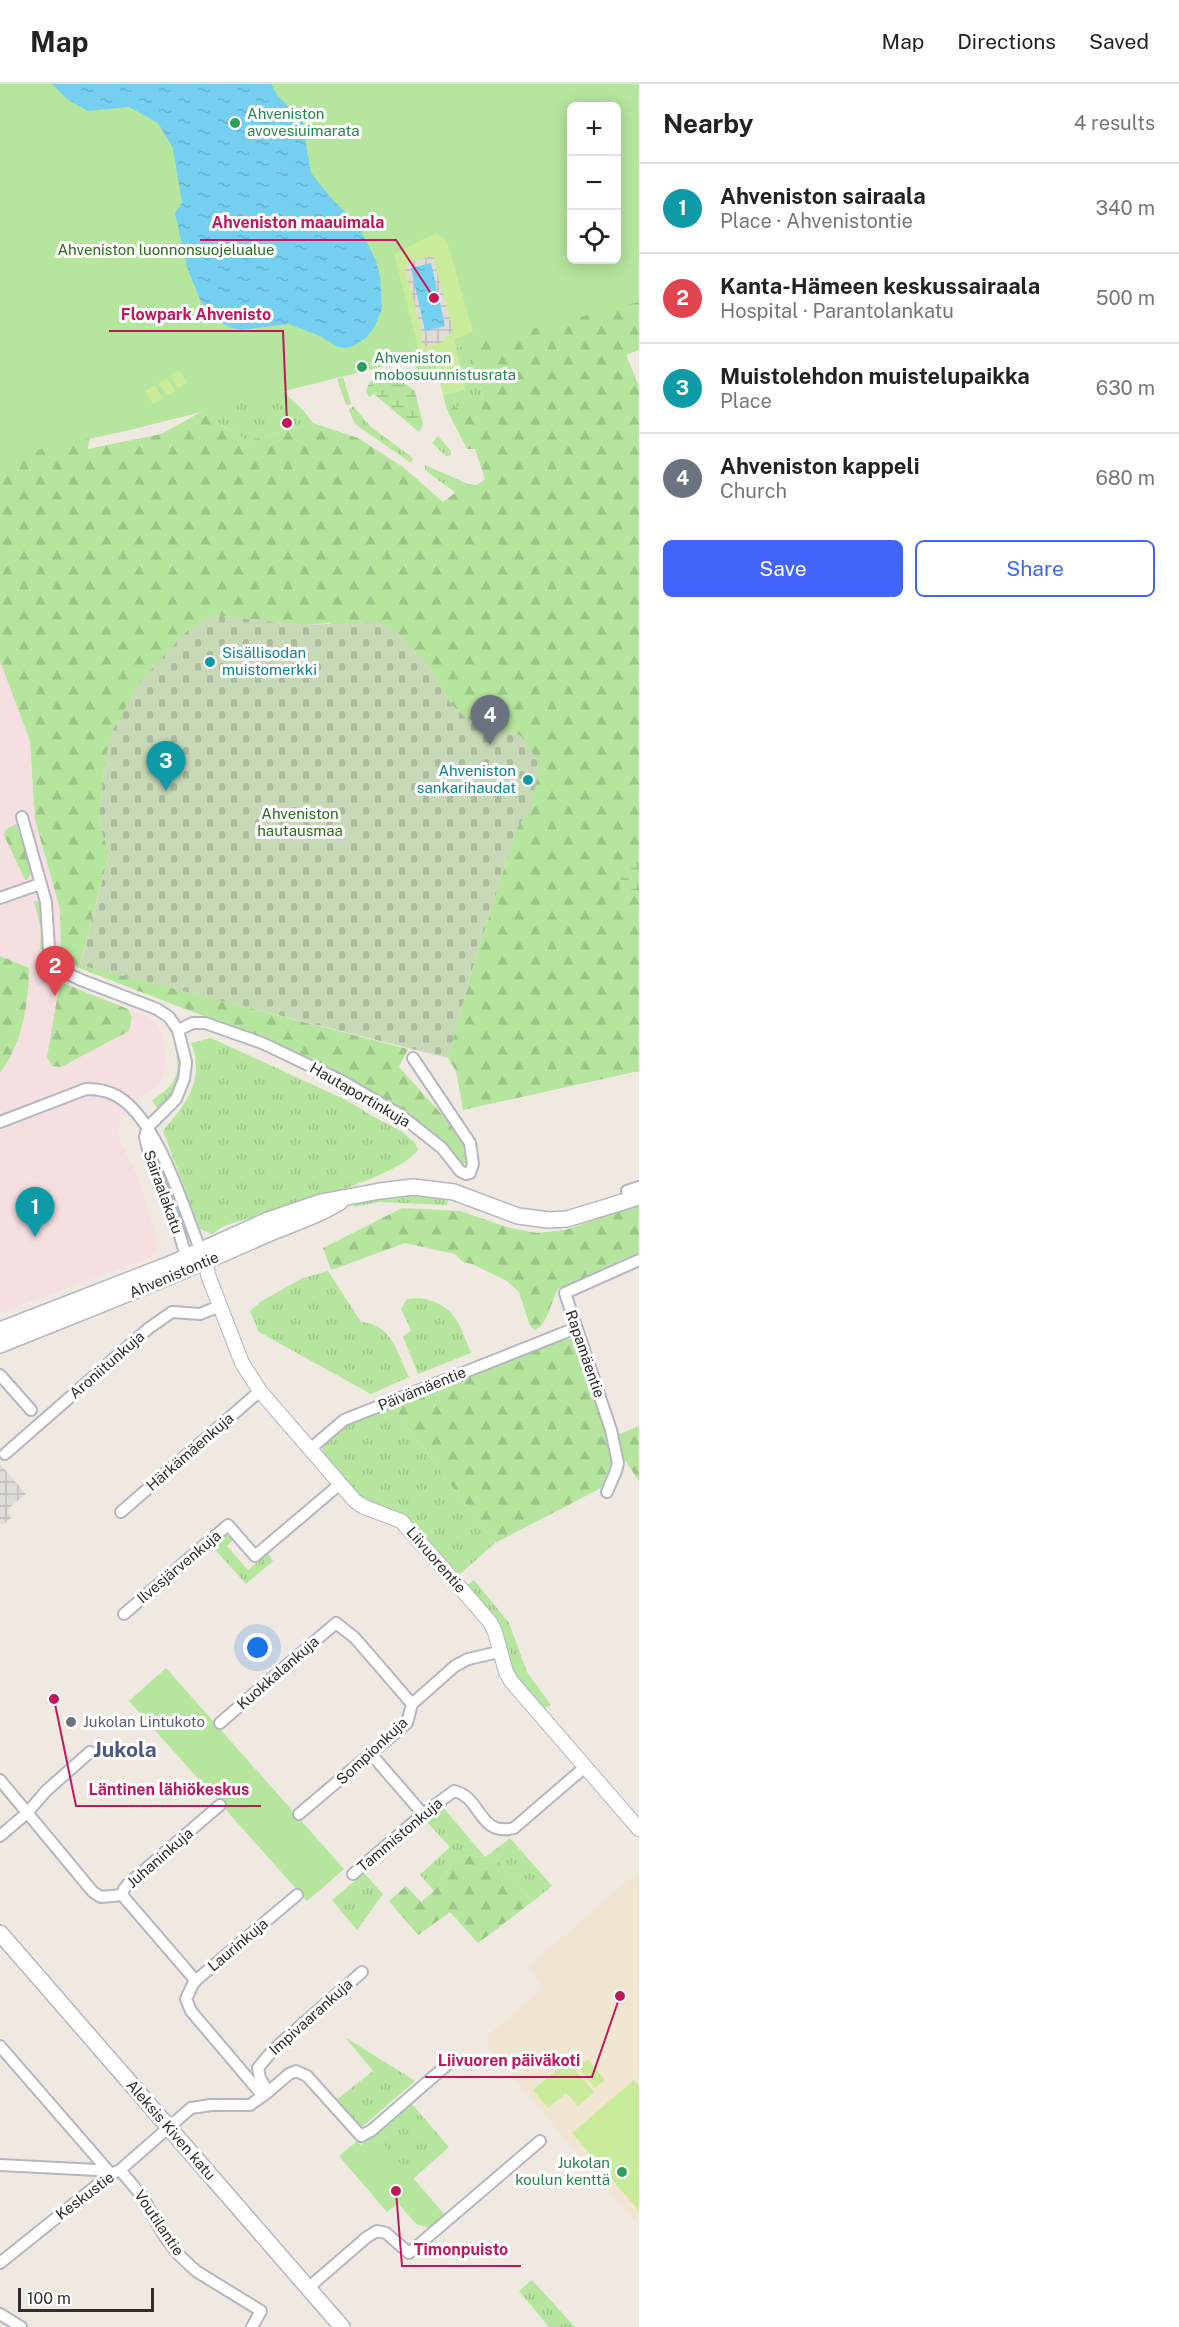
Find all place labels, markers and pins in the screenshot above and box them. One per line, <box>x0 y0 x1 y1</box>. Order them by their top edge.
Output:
place label: Ahveniston avovesiuimarata <box>247 105 359 139</box>
marker: Ahveniston avovesiuimarata <box>228 116 242 130</box>
callout: Ahveniston maauimala <box>200 206 396 240</box>
callout: Flowpark Ahvenisto <box>109 297 283 331</box>
place label: Ahveniston mobosuunnistusrata <box>374 349 516 383</box>
marker: Ahveniston mobosuunnistusrata <box>355 360 369 374</box>
place label: Sisällisodan muistomerkki <box>222 644 317 678</box>
marker: Sisällisodan muistomerkki <box>203 655 217 669</box>
pin: 4 <box>470 696 510 745</box>
pin: 3 <box>146 742 186 791</box>
place label: Ahveniston sankarihaudat <box>417 762 516 796</box>
marker: Ahveniston sankarihaudat <box>521 773 535 787</box>
pin: 2 <box>36 946 74 996</box>
pin: 1 <box>15 1188 54 1237</box>
place label: Jukolan Lintukoto <box>83 1713 205 1730</box>
marker: Jukolan Lintukoto <box>64 1715 78 1729</box>
callout: Läntinen lähiökeskus <box>76 1772 261 1806</box>
callout: Liivuoren päiväkoti <box>425 2043 592 2077</box>
place label: Jukolan koulun kenttä <box>515 2154 610 2188</box>
marker: Jukolan koulun kenttä <box>615 2165 629 2179</box>
callout: Timonpuisto <box>402 2232 521 2266</box>

